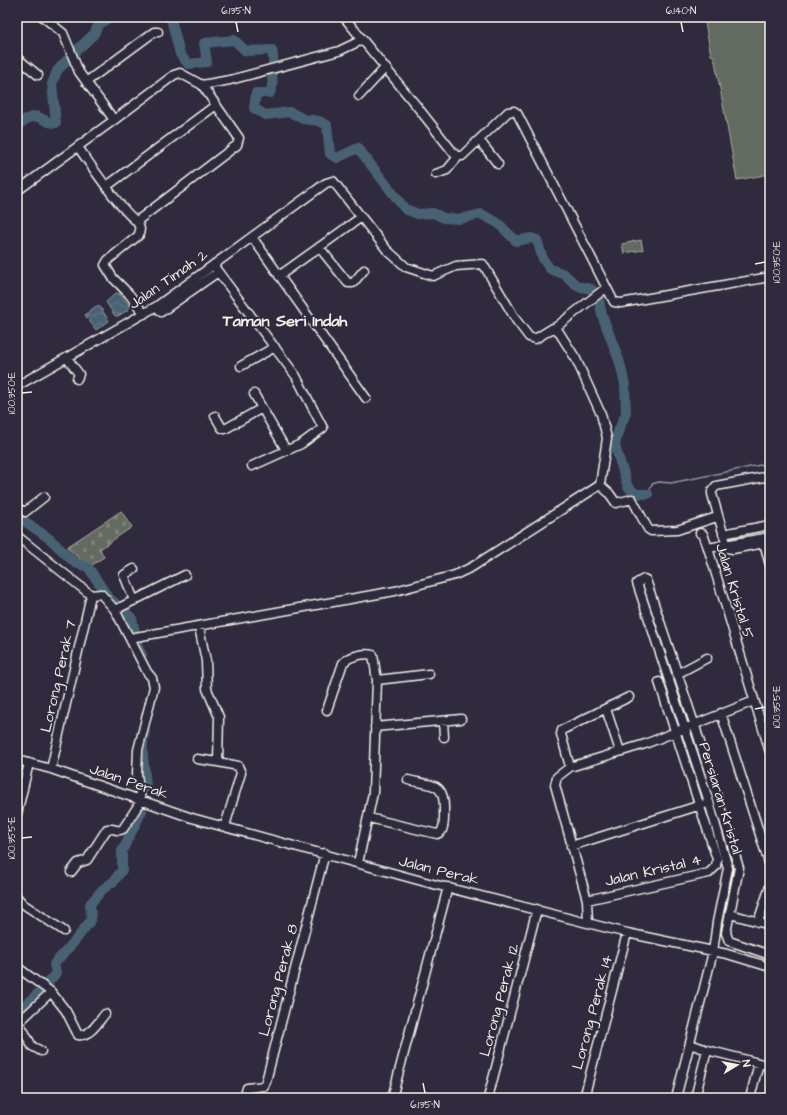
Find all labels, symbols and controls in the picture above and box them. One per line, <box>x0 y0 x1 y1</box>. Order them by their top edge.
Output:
text: 6.135°N <box>221 4 251 18</box>
text: 6.140°N <box>666 4 696 18</box>
text: 100.350°E <box>770 241 784 283</box>
street label: Jalan Timah 2 <box>125 244 212 314</box>
district label: Taman Seri Indah <box>222 310 348 332</box>
text: 100.350°E <box>5 372 19 414</box>
street label: Jalan Kristal 5 <box>710 541 759 642</box>
street label: Lorong Perak 7 <box>35 618 83 735</box>
text: 100.355°E <box>770 686 784 728</box>
street label: Persiaran Kristal <box>694 740 748 857</box>
street label: Jalan Perak <box>87 758 171 805</box>
text: 100.355°E <box>5 817 19 859</box>
street label: Jalan Kristal 4 <box>603 849 703 892</box>
street label: Jalan Perak <box>397 850 481 891</box>
street label: Lorong Perak 8 <box>253 921 305 1039</box>
street label: Lorong Perak 12 <box>474 941 526 1059</box>
street label: Lorong Perak 14 <box>567 953 619 1072</box>
north arrow <box>717 1045 757 1085</box>
text: N <box>738 1059 754 1068</box>
text: 6.135°N <box>410 1098 440 1112</box>

